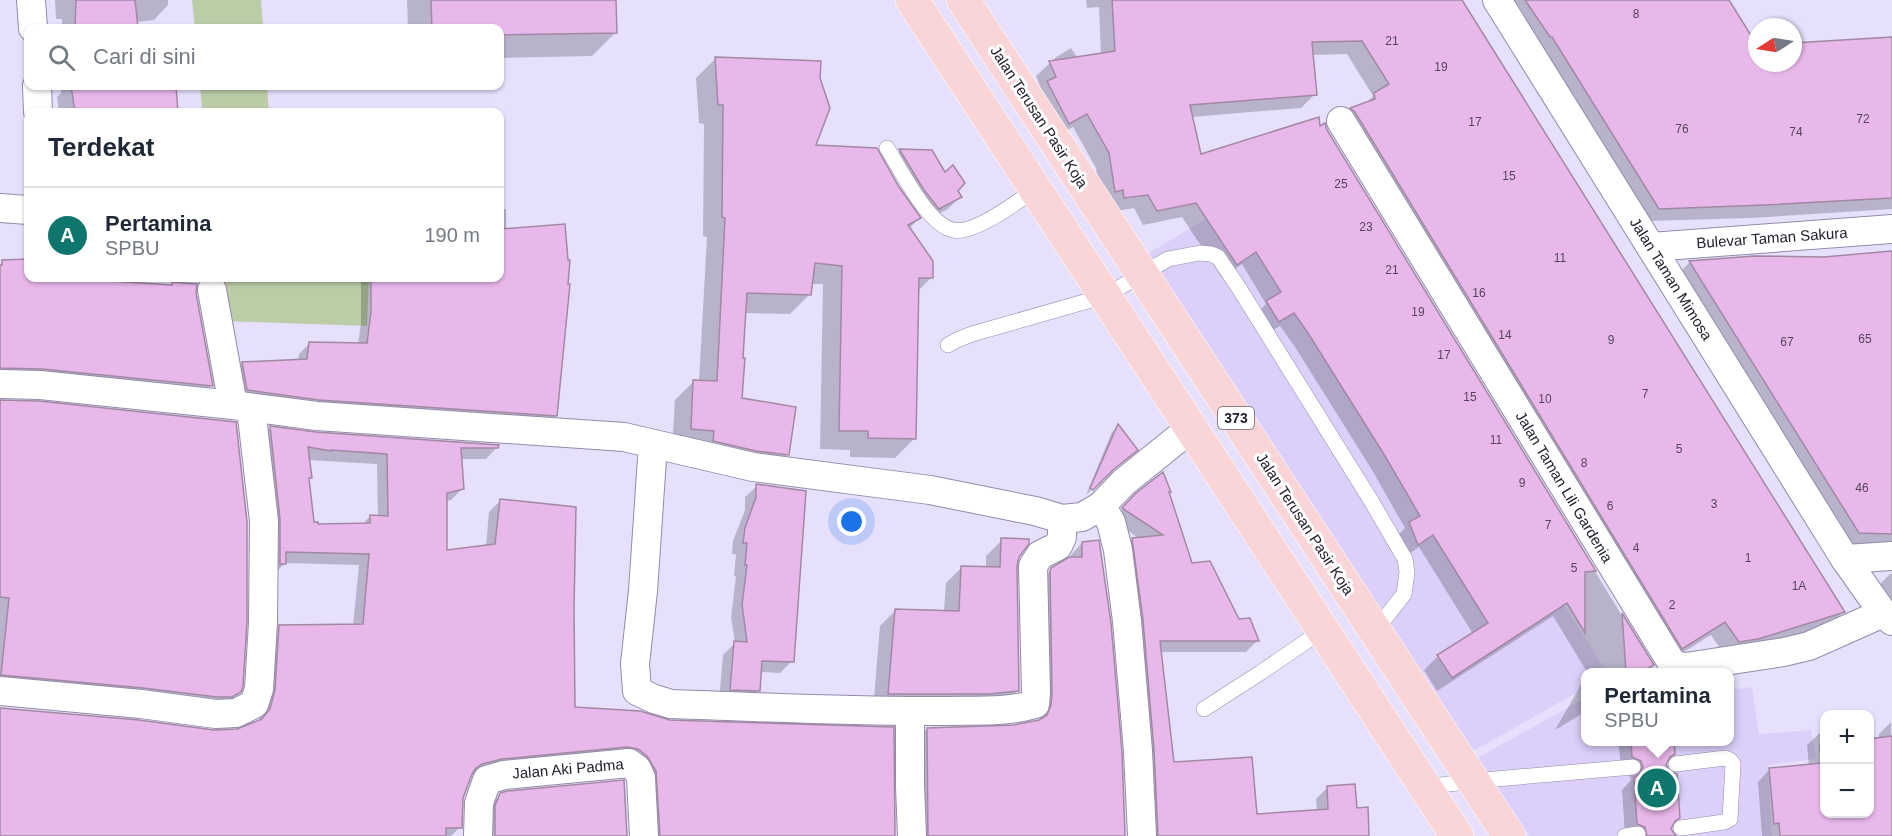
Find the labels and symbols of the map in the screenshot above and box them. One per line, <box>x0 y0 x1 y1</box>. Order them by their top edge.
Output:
house number: 8 <box>1633 7 1640 21</box>
north arrow <box>1748 18 1802 72</box>
house number: 21 <box>1385 34 1399 48</box>
street label: Jalan Terusan Pasir Koja <box>987 43 1092 191</box>
house number: 19 <box>1434 60 1448 74</box>
house number: 72 <box>1856 112 1870 126</box>
house number: 17 <box>1468 115 1482 129</box>
house number: 76 <box>1675 122 1689 136</box>
house number: 74 <box>1789 125 1803 139</box>
house number: 15 <box>1502 169 1516 183</box>
house number: 25 <box>1334 177 1348 191</box>
street label: Jalan Taman Mimosa <box>1627 214 1716 344</box>
house number: 23 <box>1359 220 1373 234</box>
street label: Bulevar Taman Sakura <box>1696 224 1849 251</box>
house number: 11 <box>1554 251 1567 265</box>
house number: 21 <box>1385 263 1399 277</box>
house number: 16 <box>1472 286 1486 300</box>
house number: 19 <box>1411 305 1425 319</box>
house number: 14 <box>1498 328 1512 342</box>
house number: 65 <box>1858 332 1872 346</box>
house number: 9 <box>1608 333 1615 347</box>
house number: 67 <box>1780 335 1794 349</box>
house number: 17 <box>1437 348 1451 362</box>
house number: 7 <box>1642 387 1649 401</box>
house number: 15 <box>1463 390 1477 404</box>
house number: 10 <box>1538 392 1552 406</box>
road number: 373 <box>1218 407 1254 429</box>
street label: Jalan Taman Lili Gardenia <box>1513 408 1617 566</box>
house number: 11 <box>1490 433 1503 447</box>
house number: 5 <box>1676 442 1683 456</box>
street label: Jalan Terusan Pasir Koja <box>1253 450 1358 598</box>
house number: 8 <box>1581 456 1588 470</box>
house number: 9 <box>1519 476 1526 490</box>
house number: 46 <box>1855 481 1869 495</box>
house number: 3 <box>1711 497 1718 511</box>
house number: 6 <box>1607 499 1614 513</box>
your location <box>837 507 866 536</box>
house number: 7 <box>1545 518 1552 532</box>
house number: 4 <box>1633 541 1640 555</box>
house number: 1 <box>1745 551 1752 565</box>
house number: 5 <box>1571 561 1578 575</box>
house number: 1A <box>1792 579 1806 593</box>
house number: 2 <box>1669 598 1676 612</box>
street label: Jalan Aki Padma <box>512 755 625 782</box>
pin: A <box>1638 766 1676 810</box>

